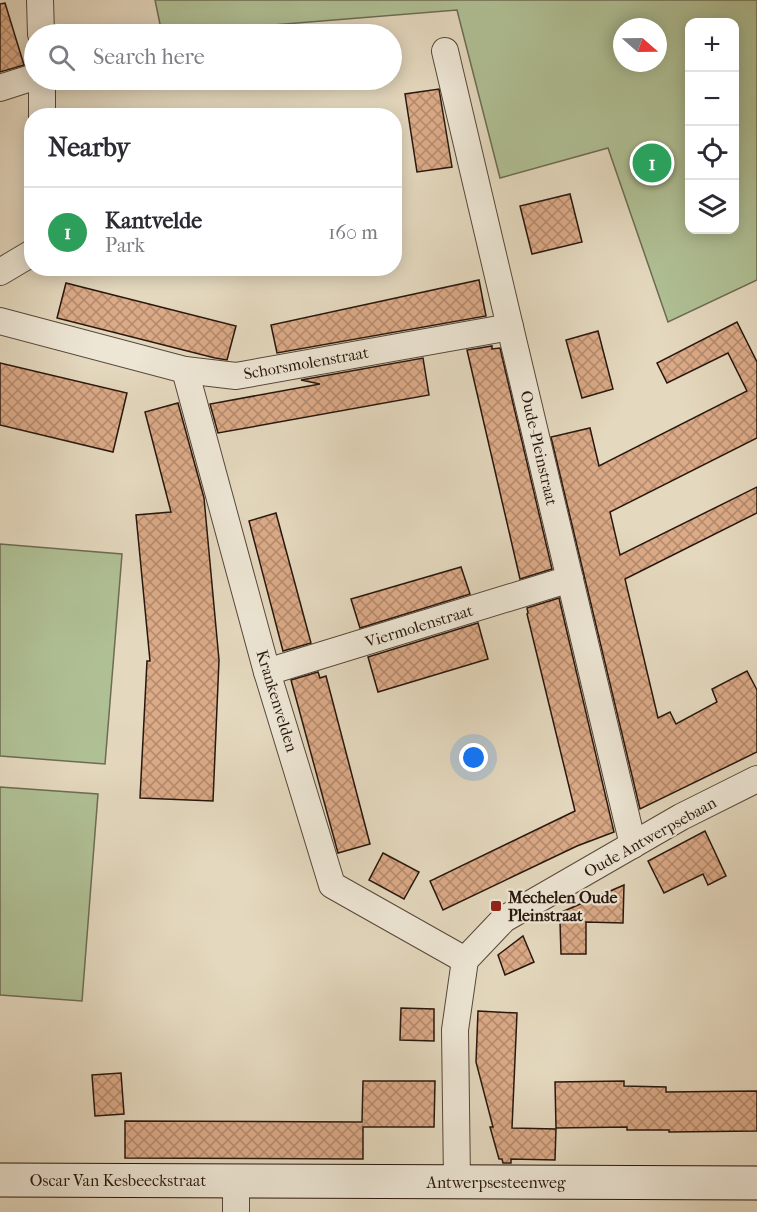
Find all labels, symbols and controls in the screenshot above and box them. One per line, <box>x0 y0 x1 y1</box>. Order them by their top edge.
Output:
north arrow <box>613 18 667 72</box>
map controls <box>685 18 739 234</box>
button: + <box>685 18 739 72</box>
search box <box>24 24 402 90</box>
icon: search <box>45 41 78 74</box>
text: Search here <box>93 44 205 70</box>
button: − <box>685 72 739 126</box>
button: locate <box>685 126 739 180</box>
text: Nearby <box>48 132 130 163</box>
pin: 1 <box>632 140 672 186</box>
button: layers <box>685 180 739 234</box>
text: Kantvelde <box>105 208 202 234</box>
text: 1 <box>64 221 71 244</box>
text: 160 m <box>328 221 378 244</box>
text: Park <box>105 234 145 257</box>
street label: Schorsmolenstraat <box>242 343 370 383</box>
street label: Oude-Pleinstraat <box>517 389 562 508</box>
street label: Viermolenstraat <box>362 601 475 652</box>
street label: Krankenvelden <box>252 648 302 755</box>
your location <box>459 743 488 772</box>
street label: Oude Antwerpsebaan <box>580 792 720 881</box>
place label: Mechelen Oude Pleinstraat <box>507 888 617 925</box>
marker: Mechelen Oude Pleinstraat <box>489 899 503 913</box>
street label: Oscar Van Kesbeeckstraat <box>30 1171 206 1190</box>
street label: Antwerpsesteenweg <box>426 1173 566 1192</box>

